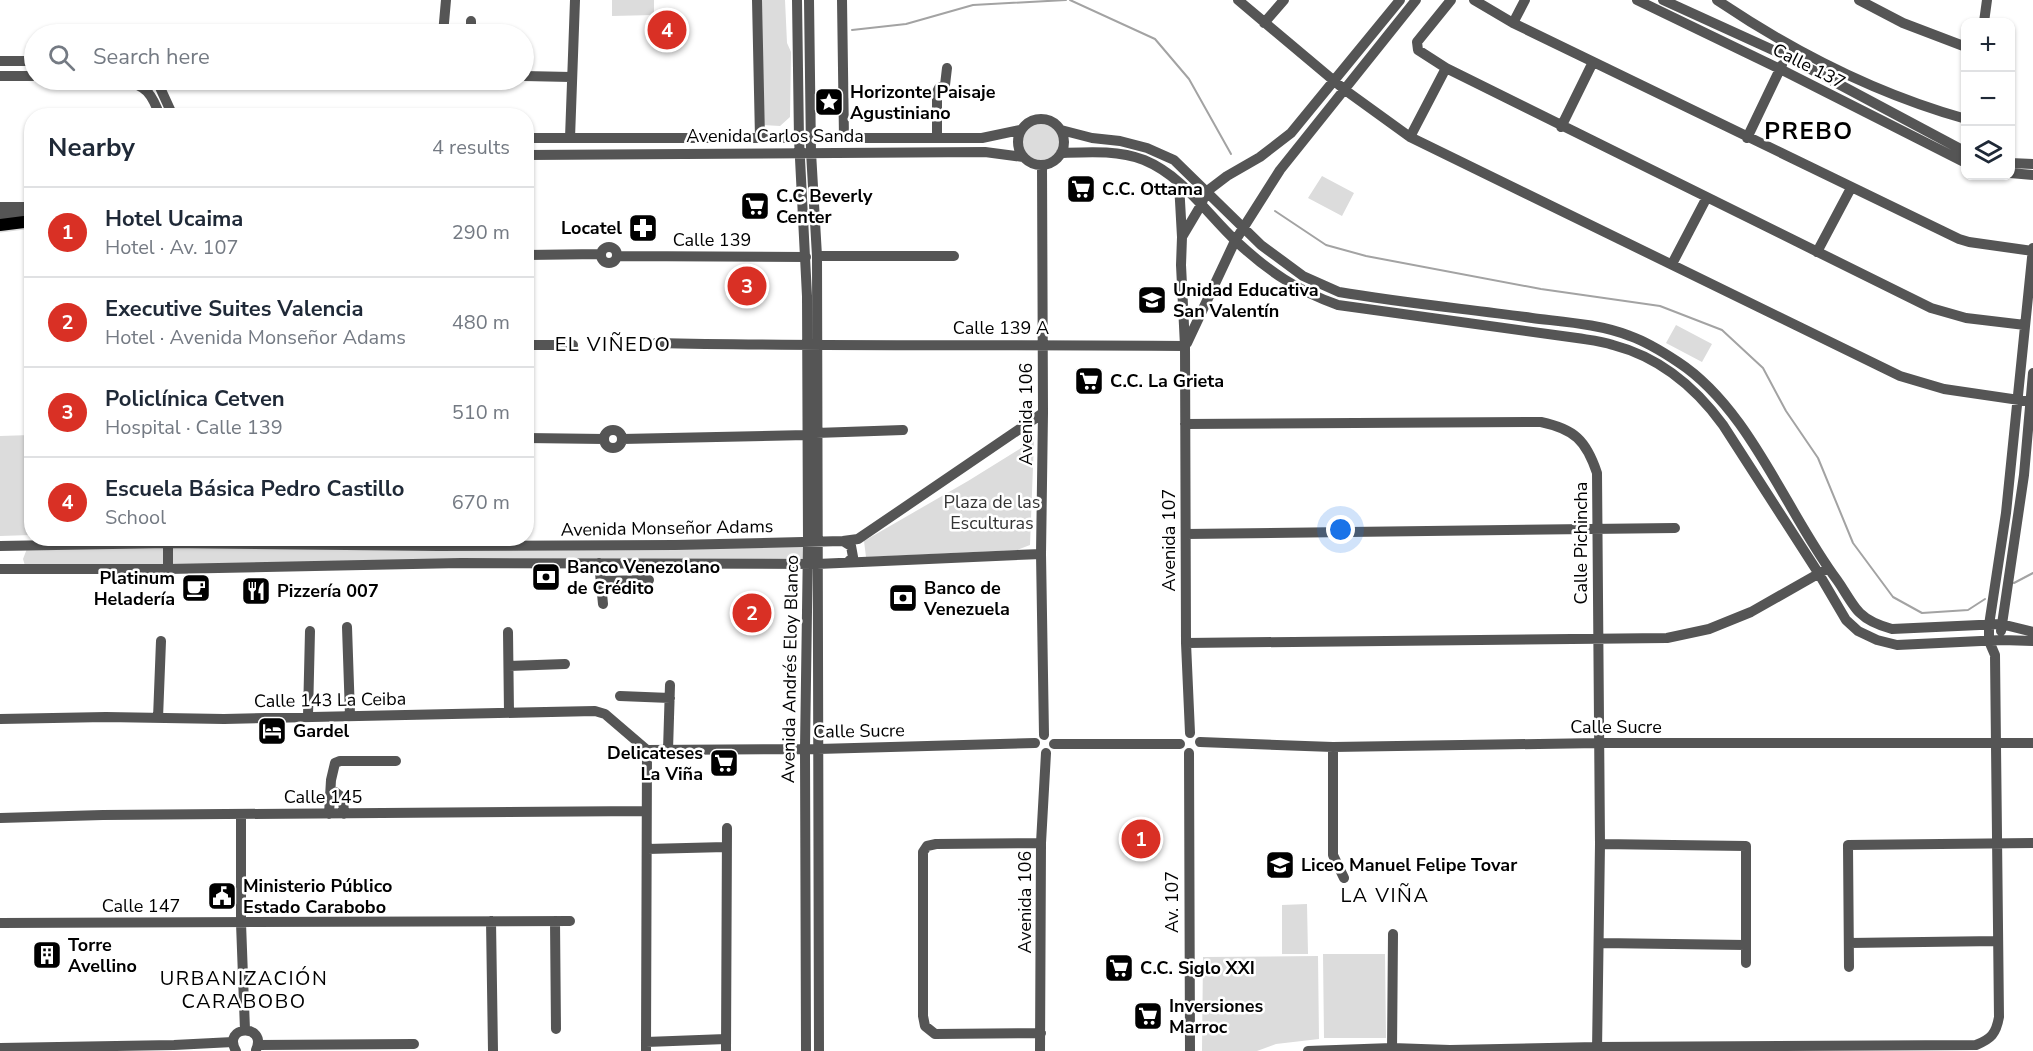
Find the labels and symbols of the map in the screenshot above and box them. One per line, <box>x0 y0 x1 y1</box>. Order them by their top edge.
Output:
pin: 4 <box>648 8 686 52</box>
street label: Calle 137 <box>1769 37 1849 95</box>
place label: Horizonte Paisaje Agustiniano <box>850 80 996 125</box>
place icon: Horizonte Paisaje Agustiniano <box>813 86 845 118</box>
district label: PREBO <box>1764 115 1854 147</box>
street label: Avenida Carlos Sanda <box>686 124 864 148</box>
supermarket icon: C.C. Ottama <box>1065 173 1097 205</box>
place label: C.C. Ottama <box>1102 177 1203 201</box>
place label: C.C Beverly Center <box>776 184 873 229</box>
supermarket icon: C.C Beverly Center <box>739 190 771 222</box>
pharmacy icon: Locatel <box>627 212 659 244</box>
place label: Locatel <box>561 216 622 240</box>
street label: Calle 139 <box>673 228 751 252</box>
pin: 3 <box>728 264 766 308</box>
place label: Unidad Educativa San Valentín <box>1173 278 1319 323</box>
school or university icon: Unidad Educativa San Valentín <box>1136 284 1168 316</box>
street label: Calle 139 A <box>953 316 1049 340</box>
district label: EL VIÑEDO <box>555 331 671 358</box>
street label: Avenida 106 <box>1014 363 1038 465</box>
supermarket icon: C.C. La Grieta <box>1073 365 1105 397</box>
place label: C.C. La Grieta <box>1110 369 1224 393</box>
street label: Calle Pichincha <box>1569 482 1593 604</box>
street label: Avenida 107 <box>1157 489 1181 591</box>
park label: Plaza de las Esculturas <box>944 490 1040 535</box>
street label: Avenida Monseñor Adams <box>560 514 774 542</box>
your location <box>1326 515 1355 544</box>
place label: Banco Venezolano de Crédito <box>567 555 720 600</box>
street label: Avenida Andrés Eloy Blanco <box>776 555 804 783</box>
bank icon: Banco Venezolano de Crédito <box>530 561 562 593</box>
place label: Platinum Heladería <box>94 566 175 611</box>
cafe icon: Platinum Heladería <box>180 572 212 604</box>
restaurant icon: Pizzería 007 <box>240 575 272 607</box>
place label: Banco de Venezuela <box>923 576 1010 621</box>
place label: Pizzería 007 <box>277 579 379 603</box>
bank icon: Banco de Venezuela <box>887 582 919 614</box>
pin: 2 <box>732 590 771 636</box>
street label: Calle 143 La Ceiba <box>254 687 406 713</box>
hotel icon: Gardel <box>256 715 288 747</box>
street label: Calle Sucre <box>1570 715 1662 739</box>
street label: Calle Sucre <box>813 718 905 744</box>
place label: Gardel <box>293 719 350 743</box>
place label: Delicateses La Viña <box>607 741 703 786</box>
supermarket icon: Delicateses La Viña <box>708 747 740 779</box>
street label: Calle 145 <box>284 785 362 809</box>
pin: 1 <box>1122 816 1160 862</box>
school or university icon: Liceo Manuel Felipe Tovar <box>1264 849 1296 881</box>
street label: Avenida 106 <box>1013 851 1037 953</box>
place label: Liceo Manuel Felipe Tovar <box>1301 853 1517 877</box>
street label: Av. 107 <box>1160 871 1184 933</box>
place label: Ministerio Público Estado Carabobo <box>243 874 392 919</box>
public building icon: Ministerio Público Estado Carabobo <box>206 880 238 912</box>
district label: LA VIÑA <box>1341 882 1429 909</box>
street label: Calle 147 <box>102 894 180 918</box>
place label: Torre Avellino <box>68 933 137 978</box>
building icon: Torre Avellino <box>31 939 63 971</box>
supermarket icon: C.C. Siglo XXI <box>1103 952 1135 984</box>
place label: C.C. Siglo XXI <box>1140 956 1255 980</box>
district label: URBANIZACIÓN CARABOBO <box>160 965 328 1015</box>
place label: Inversiones Marroc <box>1169 994 1264 1039</box>
supermarket icon: Inversiones Marroc <box>1132 1000 1164 1032</box>

